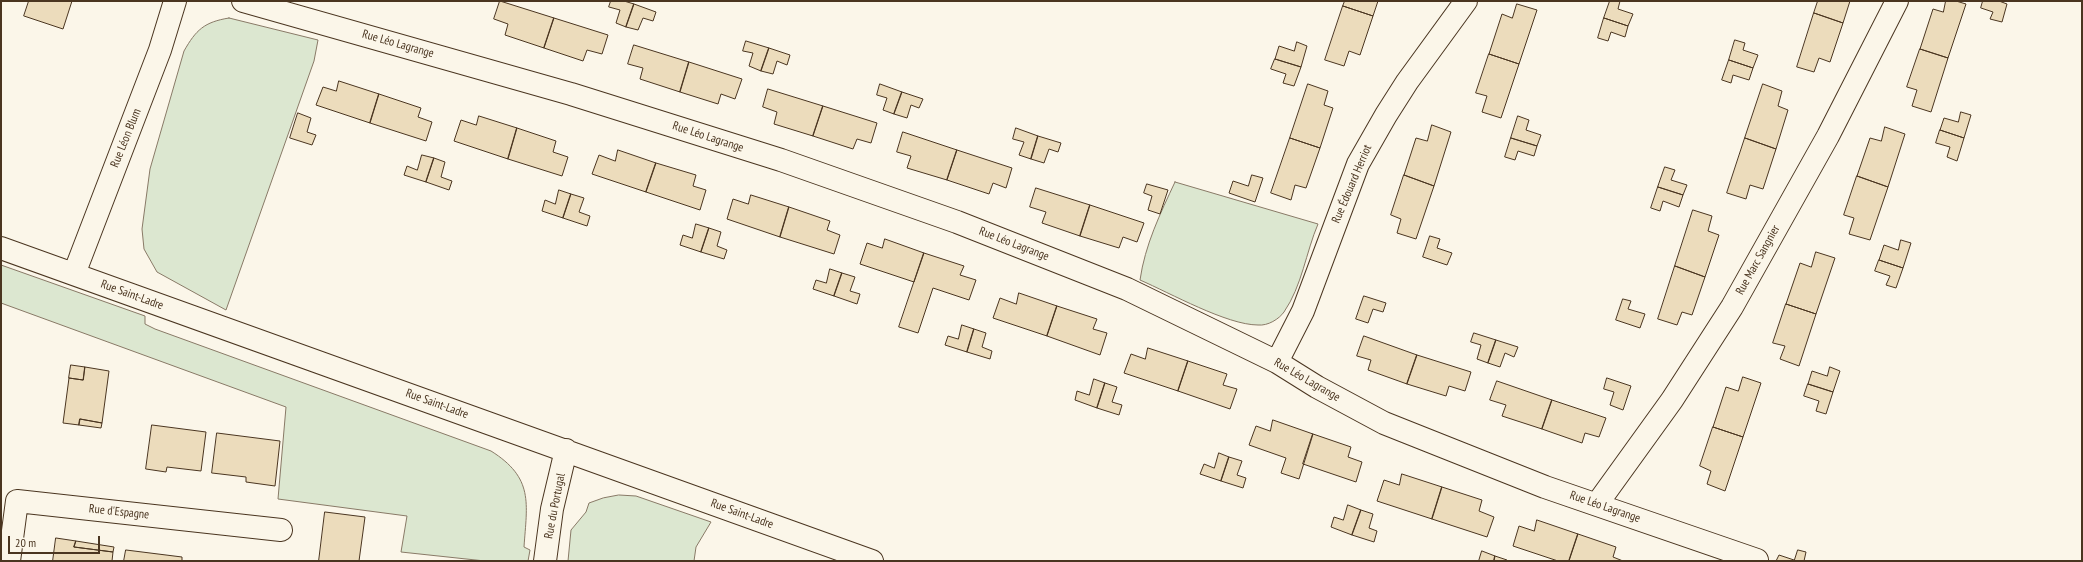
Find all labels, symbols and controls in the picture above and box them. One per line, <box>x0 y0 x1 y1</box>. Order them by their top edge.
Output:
street label: Rue Léo Lagrange <box>361 27 435 61</box>
street label: Rue Léon Blum <box>108 106 144 170</box>
street label: Rue Léo Lagrange <box>671 119 745 155</box>
street label: Rue Édouard Herriot <box>1329 142 1375 226</box>
street label: Rue Marc Sangnier <box>1733 223 1783 297</box>
street label: Rue Léo Lagrange <box>977 224 1051 264</box>
street label: Rue Saint-Ladre <box>99 277 165 313</box>
street label: Rue Léo Lagrange <box>1271 355 1343 405</box>
street label: Rue Saint-Ladre <box>404 386 470 422</box>
street label: Rue du Portugal <box>542 472 568 540</box>
street label: Rue Léo Lagrange <box>1568 488 1642 526</box>
street label: Rue Saint-Ladre <box>709 496 775 532</box>
street label: Rue d'Espagne <box>88 502 150 522</box>
scale bar <box>10 528 102 554</box>
text: 20 m <box>15 535 36 550</box>

